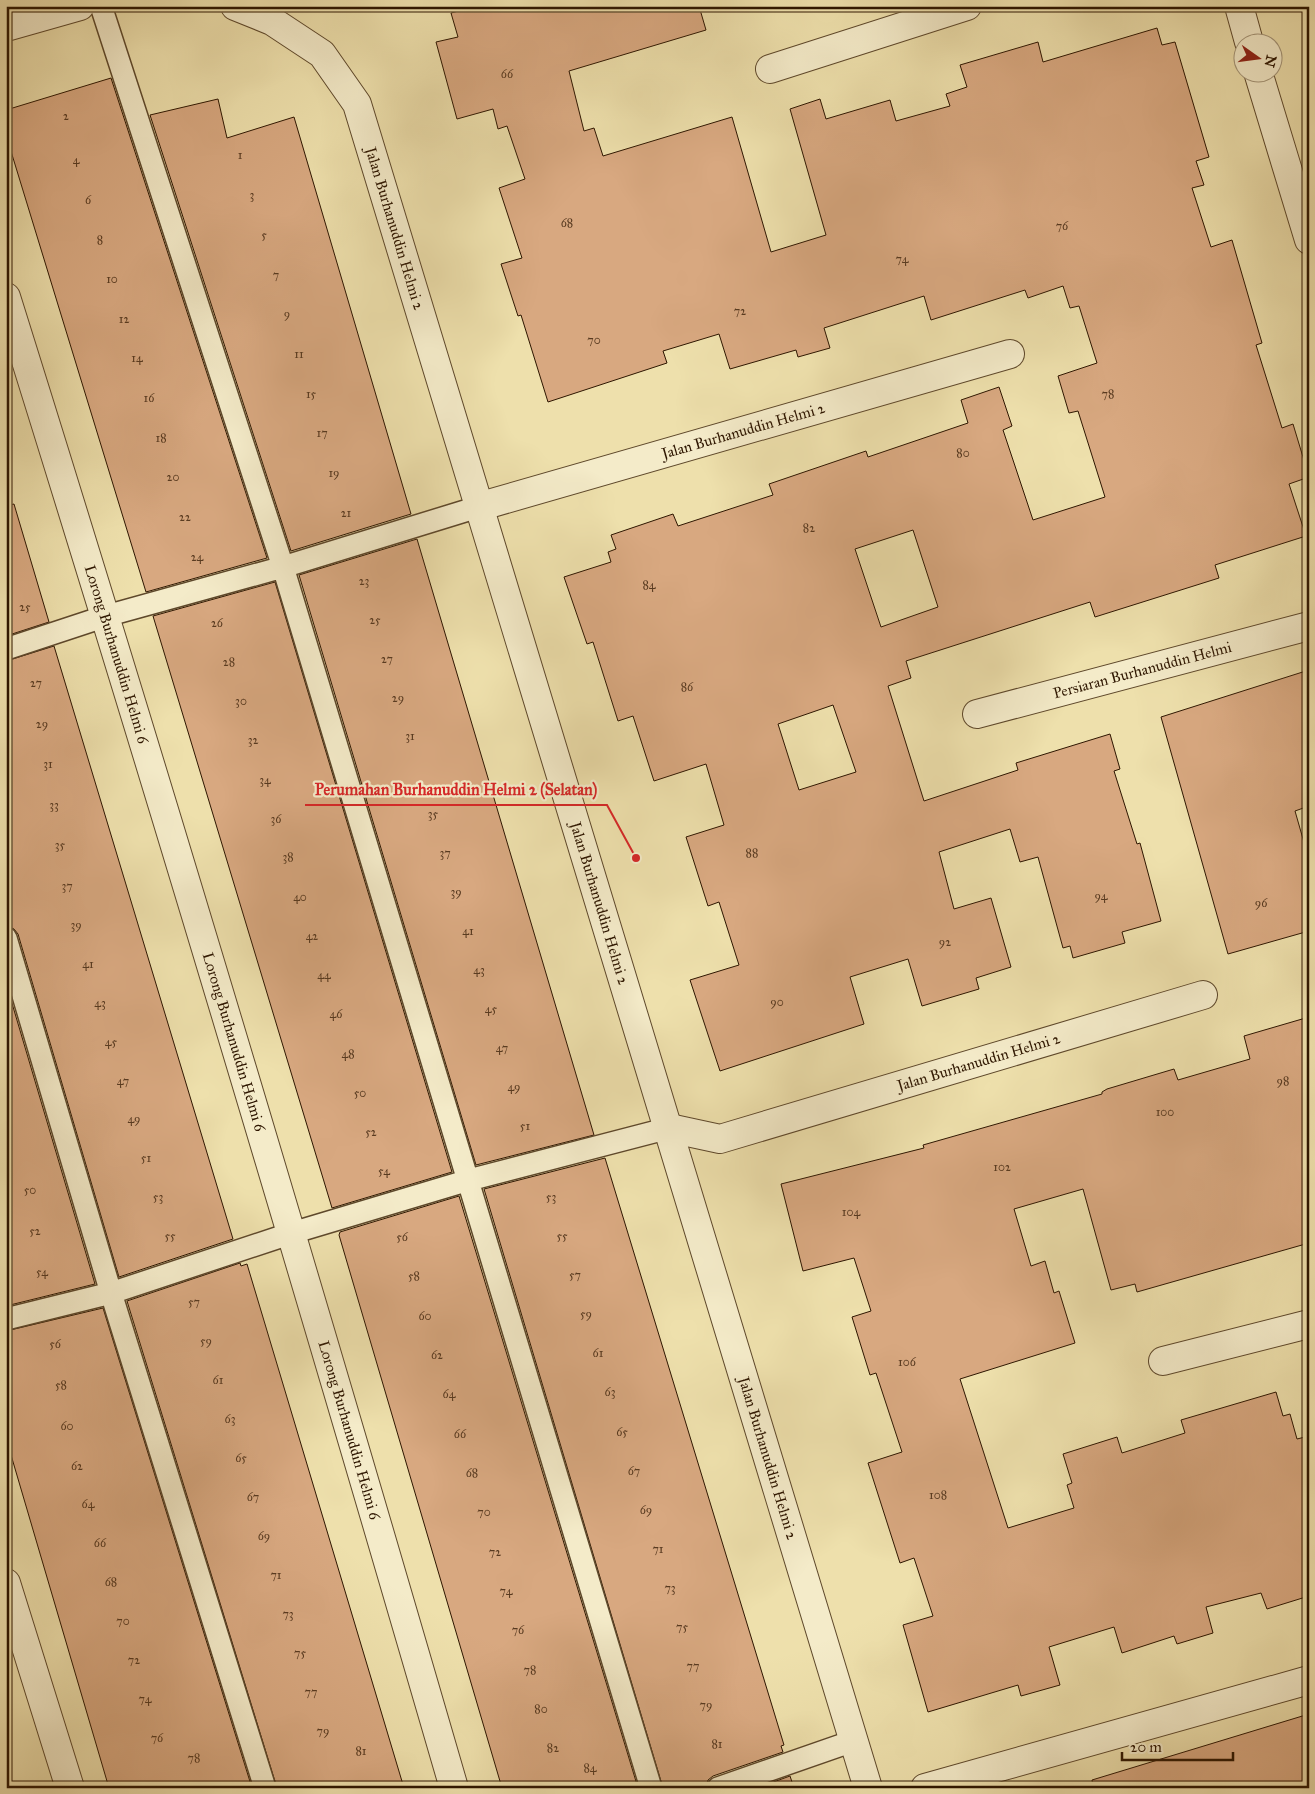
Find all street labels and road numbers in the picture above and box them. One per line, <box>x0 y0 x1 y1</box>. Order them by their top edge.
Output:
street label: Jalan Burhanuddin Helmi 2 <box>360 143 428 313</box>
street label: Jalan Burhanuddin Helmi 2 <box>658 399 828 464</box>
street label: Lorong Burhanuddin Helmi 6 <box>81 563 153 747</box>
street label: Persiaran Burhanuddin Helmi <box>1051 638 1234 702</box>
street label: Jalan Burhanuddin Helmi 2 <box>565 818 633 987</box>
street label: Lorong Burhanuddin Helmi 6 <box>199 950 270 1135</box>
street label: Jalan Burhanuddin Helmi 2 <box>893 1029 1063 1096</box>
street label: Lorong Burhanuddin Helmi 6 <box>314 1338 385 1523</box>
street label: Jalan Burhanuddin Helmi 2 <box>733 1373 801 1542</box>

